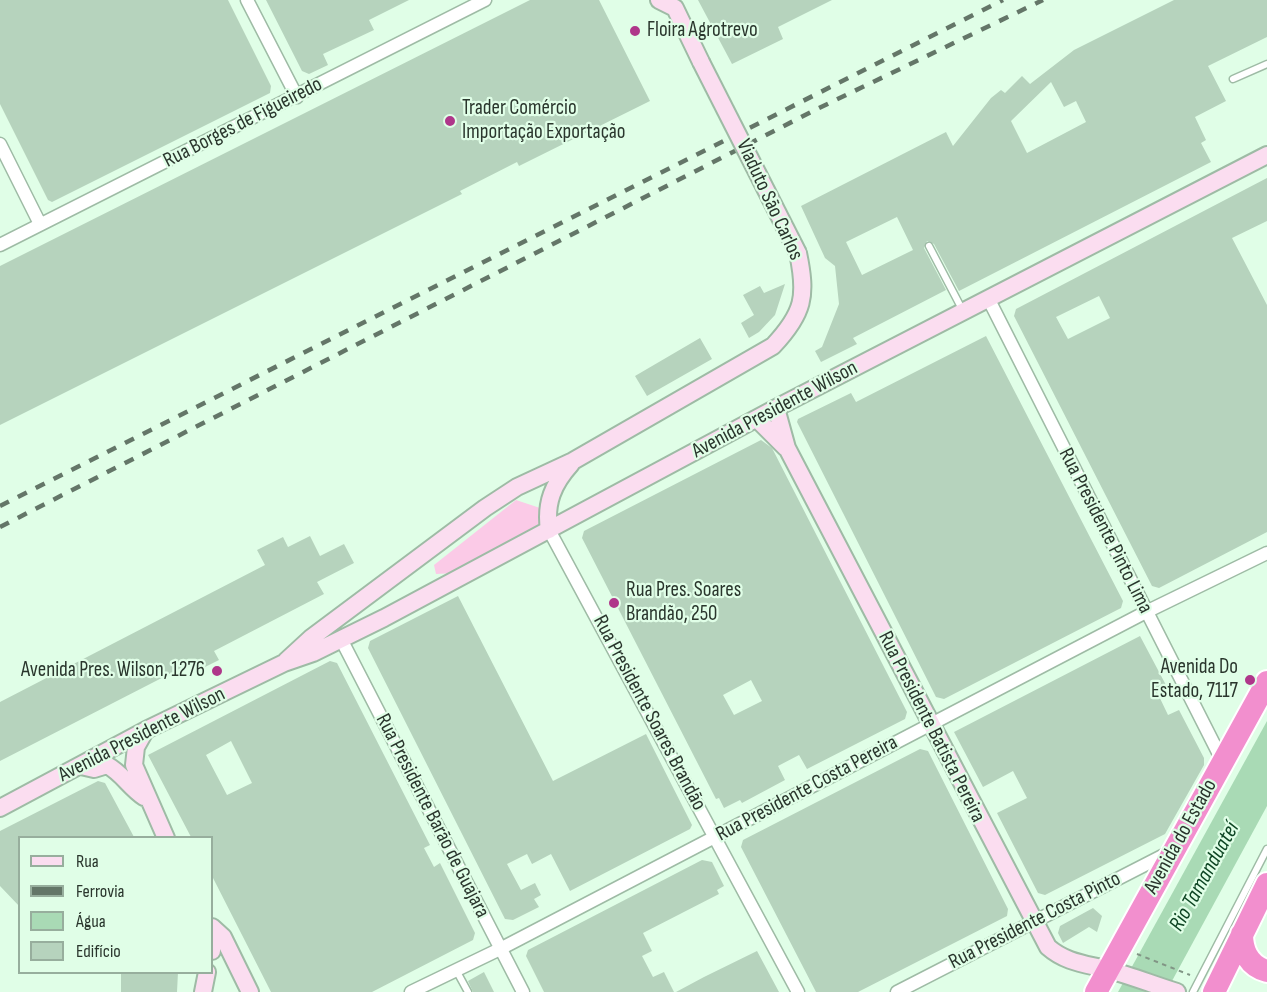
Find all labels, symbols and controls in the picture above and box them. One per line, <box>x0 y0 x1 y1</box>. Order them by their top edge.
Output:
place label: Floira Agrotrevo <box>647 18 758 44</box>
marker: Floira Agrotrevo <box>628 24 642 38</box>
street label: Rua Borges de Figueiredo <box>159 72 327 174</box>
place label: Trader Comércio Importação Exportação <box>462 96 626 146</box>
marker: Trader Comércio Importação Exportação <box>443 114 457 128</box>
street label: Viaduto São Carlos <box>730 136 808 264</box>
street label: Avenida Presidente Wilson <box>688 356 862 464</box>
street label: Rua Presidente Pinto Lima <box>1052 444 1158 618</box>
place label: Rua Pres. Soares Brandão, 250 <box>626 578 741 628</box>
marker: Rua Pres. Soares Brandão, 250 <box>607 596 621 610</box>
street label: Rua Presidente Soares Brandão <box>587 611 711 815</box>
street label: Rua Presidente Batista Pereira <box>872 627 990 827</box>
place label: Avenida Do Estado, 7117 <box>1151 655 1238 705</box>
place label: Avenida Pres. Wilson, 1276 <box>21 658 205 684</box>
marker: Avenida Pres. Wilson, 1276 <box>210 664 224 678</box>
marker: Avenida Do Estado, 7117 <box>1243 673 1257 687</box>
street label: Avenida Presidente Wilson <box>54 682 230 788</box>
street label: Rua Presidente Barão de Guajara <box>370 710 494 922</box>
street label: Rua Presidente Costa Pereira <box>712 731 902 847</box>
street label: Avenida do Estado <box>1139 775 1223 899</box>
water label: Rio Tamanduateí <box>1164 818 1246 936</box>
legend <box>18 836 213 974</box>
text: Rua <box>76 851 99 872</box>
street label: Rua Presidente Costa Pinto <box>945 867 1125 975</box>
text: Ferrovia <box>76 881 124 902</box>
text: Água <box>76 911 106 932</box>
text: Edifício <box>76 941 121 962</box>

